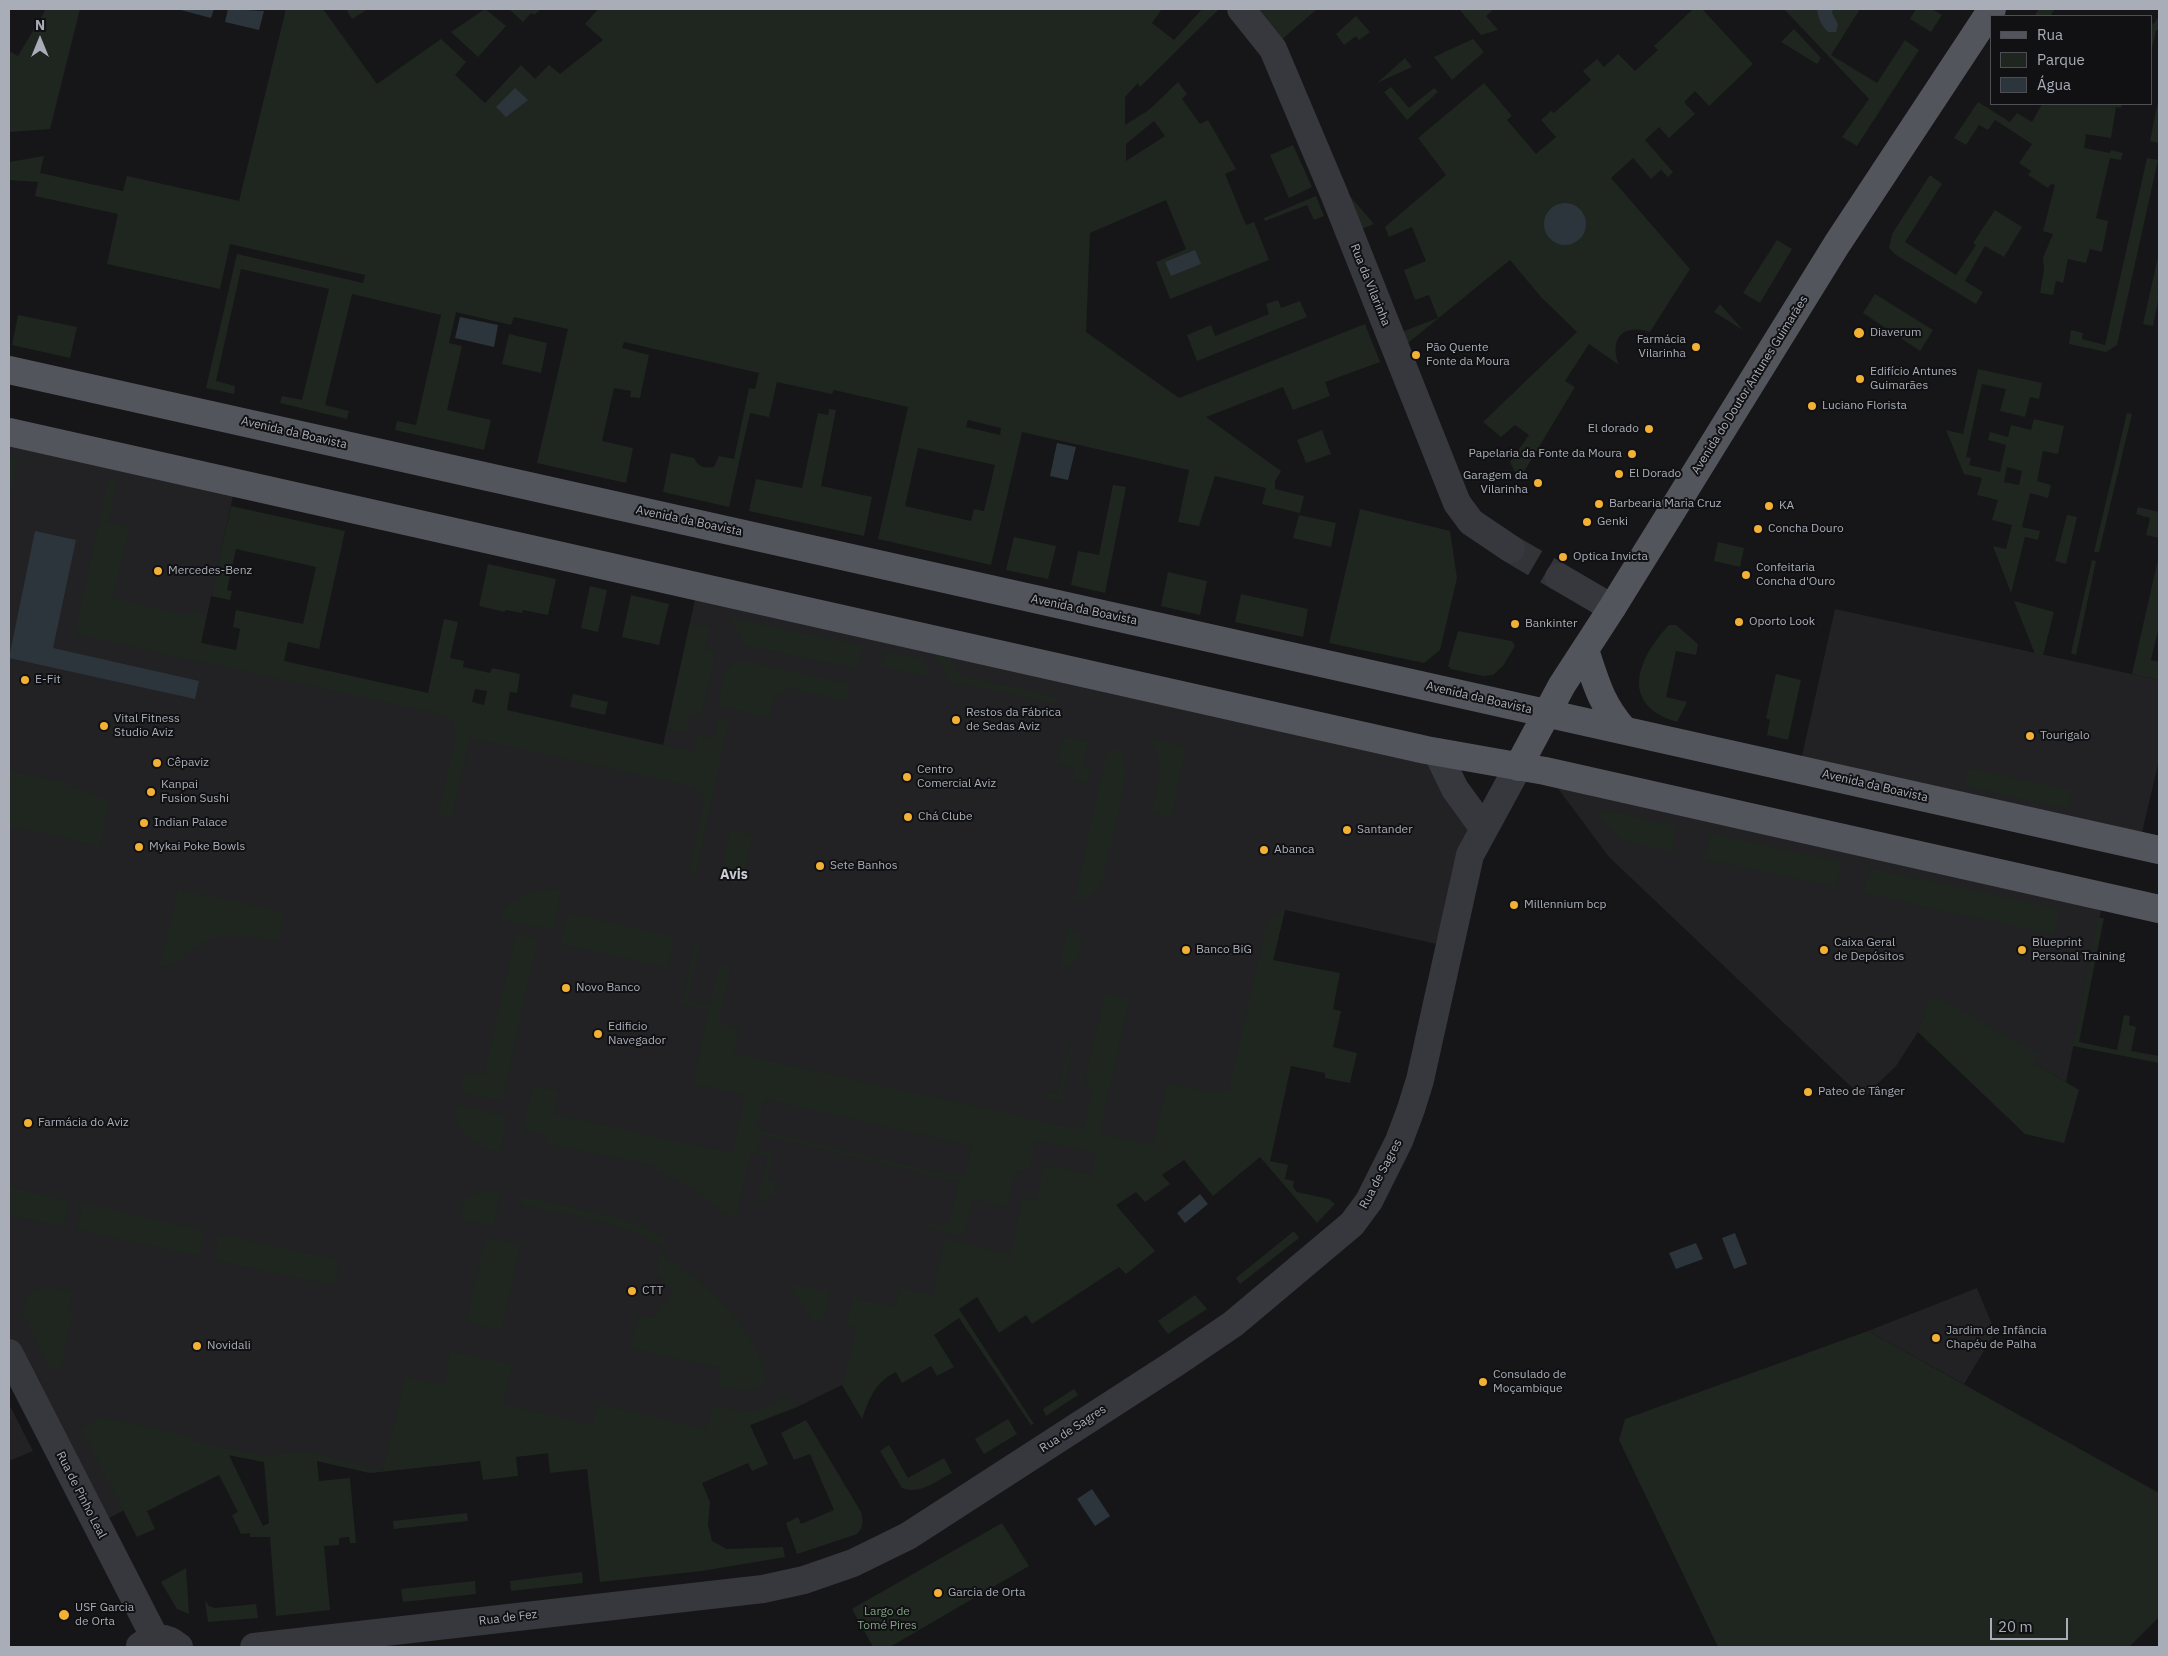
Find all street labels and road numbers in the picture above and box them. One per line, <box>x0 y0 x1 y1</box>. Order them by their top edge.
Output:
street label: Rua da Vilarinha <box>1347 242 1393 328</box>
street label: Avenida do Doutor Antunes Guimarães <box>1689 293 1811 477</box>
street label: Avenida da Boavista <box>240 414 348 452</box>
street label: Avenida da Boavista <box>635 503 743 539</box>
street label: Avenida da Boavista <box>1030 592 1138 628</box>
street label: Avenida da Boavista <box>1425 679 1533 717</box>
street label: Avenida da Boavista <box>1821 767 1929 805</box>
street label: Rua de Sagres <box>1357 1137 1405 1211</box>
street label: Rua de Sagres <box>1037 1402 1109 1456</box>
street label: Rua de Pinho Leal <box>53 1449 109 1541</box>
street label: Rua de Fez <box>478 1607 538 1629</box>

